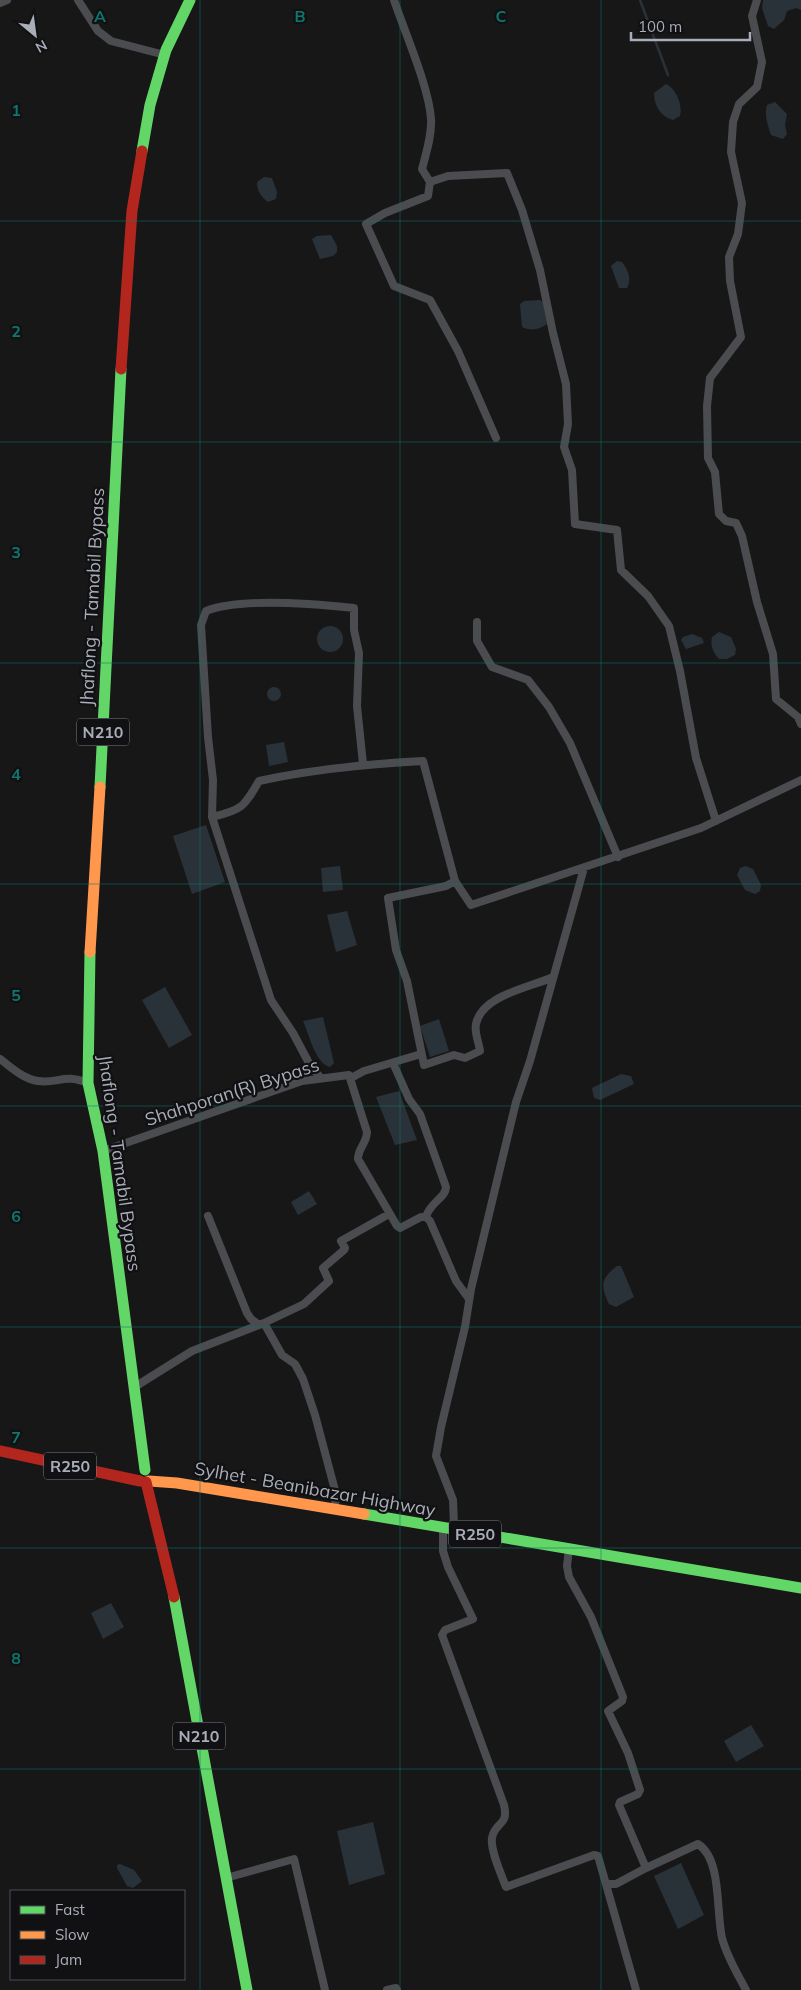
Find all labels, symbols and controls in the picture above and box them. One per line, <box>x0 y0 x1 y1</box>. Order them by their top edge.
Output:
text: A <box>94 6 106 26</box>
text: B <box>294 6 306 26</box>
text: C <box>496 6 507 26</box>
north arrow <box>10 10 60 60</box>
scale bar <box>631 10 750 42</box>
text: 100 m <box>638 17 682 36</box>
text: N <box>32 36 50 57</box>
text: 1 <box>11 100 21 120</box>
text: 2 <box>11 321 21 341</box>
street label: Jhaflong - Tamabil Bypass <box>75 487 109 707</box>
text: 3 <box>11 542 21 562</box>
road number: N210 <box>77 719 129 746</box>
text: 4 <box>11 764 21 784</box>
text: 5 <box>11 985 21 1005</box>
street label: Jhaflong - Tamabil Bypass <box>93 1053 147 1273</box>
street label: Shahporan(R) Bypass <box>142 1053 322 1131</box>
text: 6 <box>11 1206 21 1226</box>
text: 7 <box>11 1427 21 1447</box>
road number: R250 <box>44 1452 96 1480</box>
street label: Sylhet - Beanibazar Highway <box>193 1456 438 1522</box>
road number: R250 <box>449 1520 501 1548</box>
text: 8 <box>11 1648 21 1668</box>
road number: N210 <box>173 1722 225 1750</box>
legend <box>10 1890 185 1980</box>
text: Fast <box>55 1900 85 1919</box>
text: Slow <box>55 1925 89 1944</box>
text: Jam <box>55 1950 82 1969</box>

